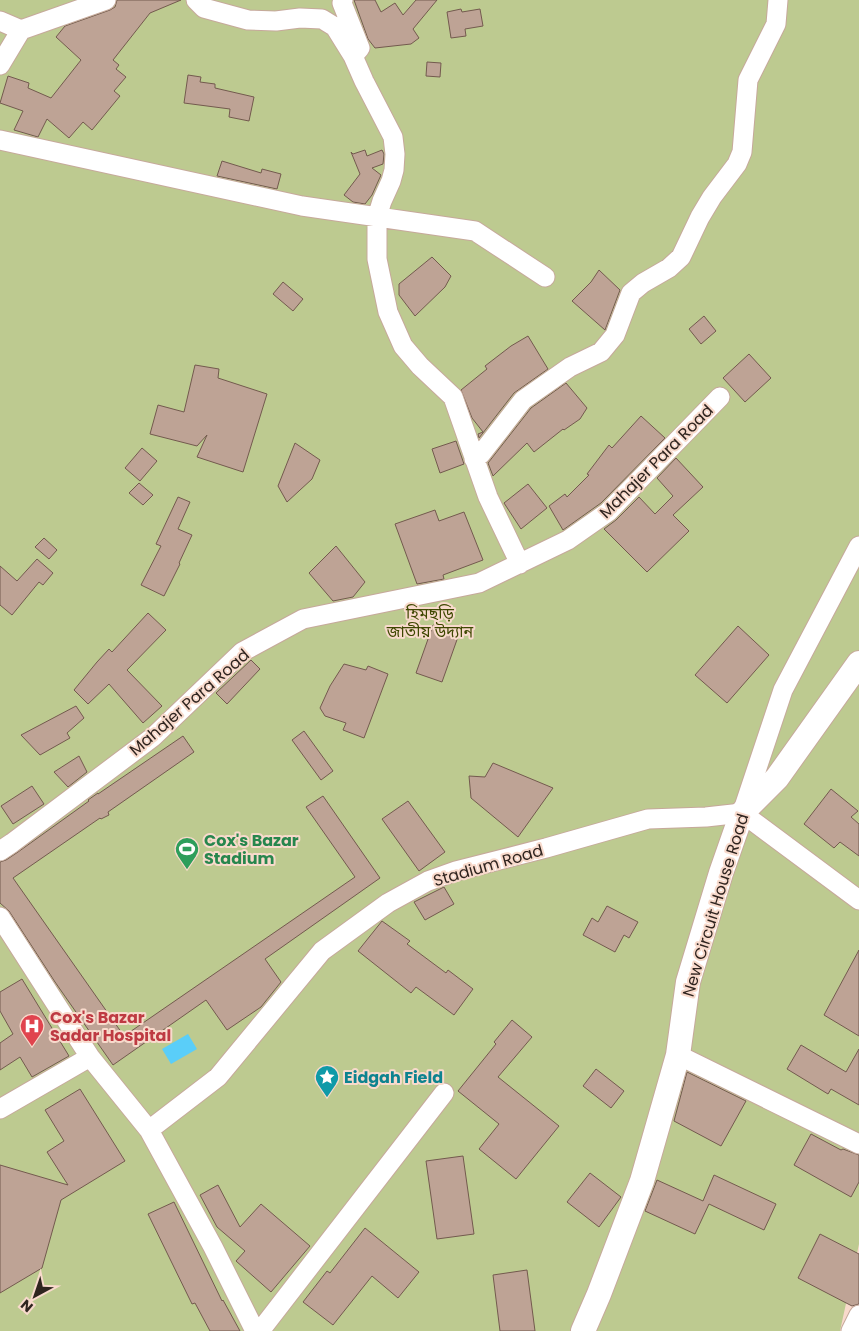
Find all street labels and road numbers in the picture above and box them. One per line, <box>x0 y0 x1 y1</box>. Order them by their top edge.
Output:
street label: Mahajer Para Road <box>594 399 718 523</box>
street label: Mahajer Para Road <box>124 644 254 761</box>
street label: New Circuit House Road <box>677 811 754 1000</box>
street label: Stadium Road <box>430 839 546 892</box>

